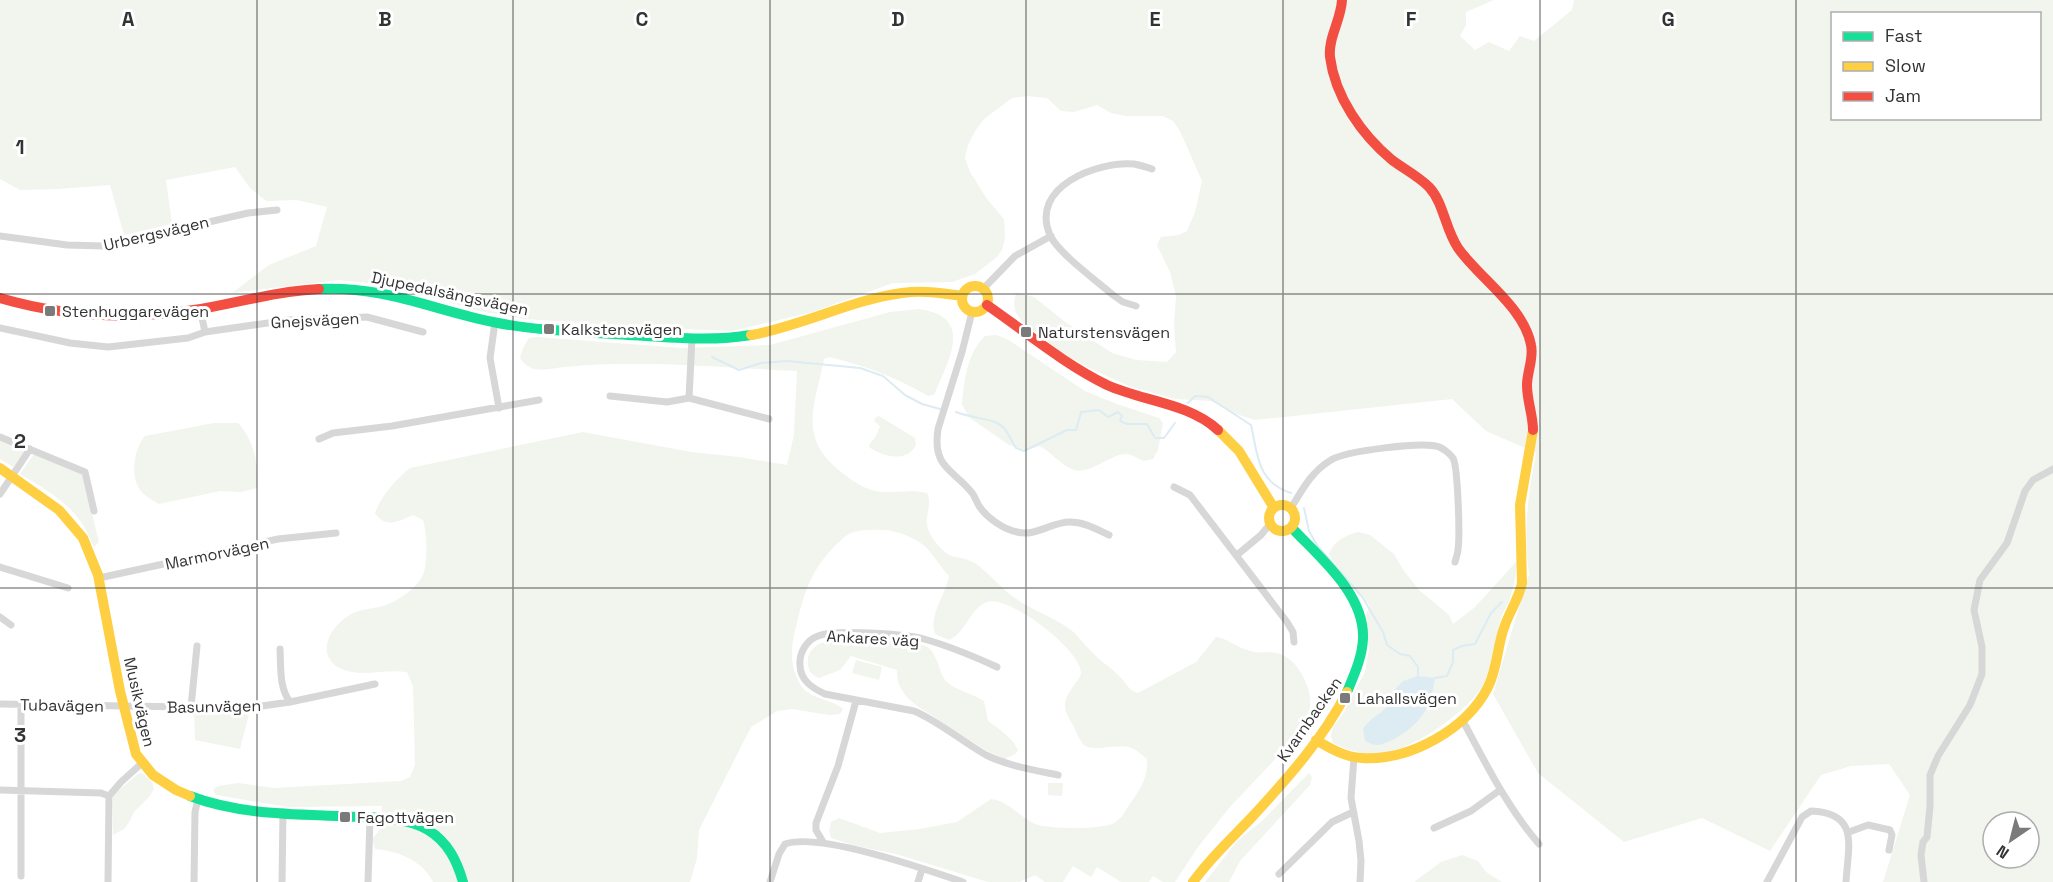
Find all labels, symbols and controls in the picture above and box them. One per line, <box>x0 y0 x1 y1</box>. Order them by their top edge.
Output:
text: A <box>122 6 135 32</box>
text: B <box>378 6 392 32</box>
text: C <box>636 6 649 32</box>
text: D <box>891 6 905 32</box>
text: E <box>1149 6 1161 32</box>
text: F <box>1406 6 1417 32</box>
text: G <box>1661 6 1675 32</box>
legend <box>1831 12 2041 120</box>
text: Fast <box>1885 24 1922 47</box>
text: Slow <box>1885 54 1926 77</box>
text: Jam <box>1885 84 1921 107</box>
text: 1 <box>15 134 25 160</box>
street label: Urbergsvägen <box>101 211 211 256</box>
street label: Djupedalsängsvägen <box>369 267 530 320</box>
place label: Stenhuggarevägen <box>62 301 209 322</box>
marker: Stenhuggarevägen <box>43 304 57 318</box>
street label: Gnejsvägen <box>270 308 360 333</box>
place label: Kalkstensvägen <box>561 319 682 340</box>
marker: Kalkstensvägen <box>542 322 556 336</box>
place label: Naturstensvägen <box>1038 322 1170 343</box>
marker: Naturstensvägen <box>1019 325 1033 339</box>
text: 2 <box>14 428 26 454</box>
street label: Marmorvägen <box>163 532 271 575</box>
street label: Ankares väg <box>826 626 920 651</box>
street label: Musikvägen <box>119 655 160 749</box>
street label: Kvarnbacken <box>1272 673 1346 766</box>
place label: Lahallsvägen <box>1357 688 1457 709</box>
marker: Lahallsvägen <box>1338 691 1352 705</box>
street label: Tubavägen <box>20 694 104 717</box>
street label: Basunvägen <box>167 695 261 718</box>
text: 3 <box>14 722 26 748</box>
place label: Fagottvägen <box>357 807 454 828</box>
marker: Fagottvägen <box>338 810 352 824</box>
north arrow <box>1981 810 2041 870</box>
text: N <box>1992 840 2013 864</box>

